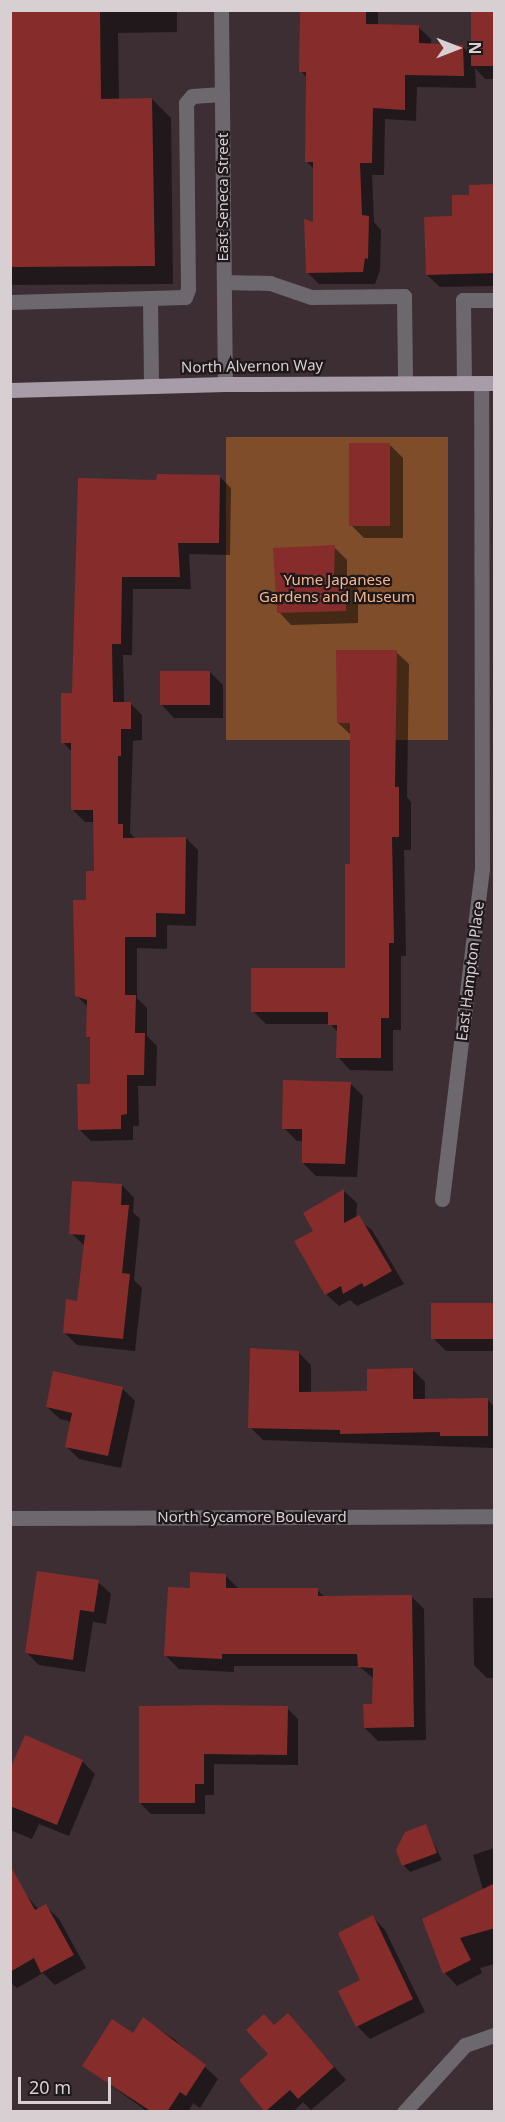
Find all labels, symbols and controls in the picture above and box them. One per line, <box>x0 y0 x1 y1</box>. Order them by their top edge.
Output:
north arrow <box>427 18 487 78</box>
text: N <box>464 41 486 55</box>
street label: East Seneca Street <box>214 132 232 262</box>
street label: North Alvernon Way <box>181 356 323 376</box>
park label: Yume Japanese Gardens and Museum <box>259 570 415 605</box>
street label: East Hampton Place <box>452 900 488 1042</box>
street label: North Sycamore Boulevard <box>157 1508 347 1526</box>
scale bar <box>21 2065 114 2103</box>
text: 20 m <box>29 2075 71 2099</box>

